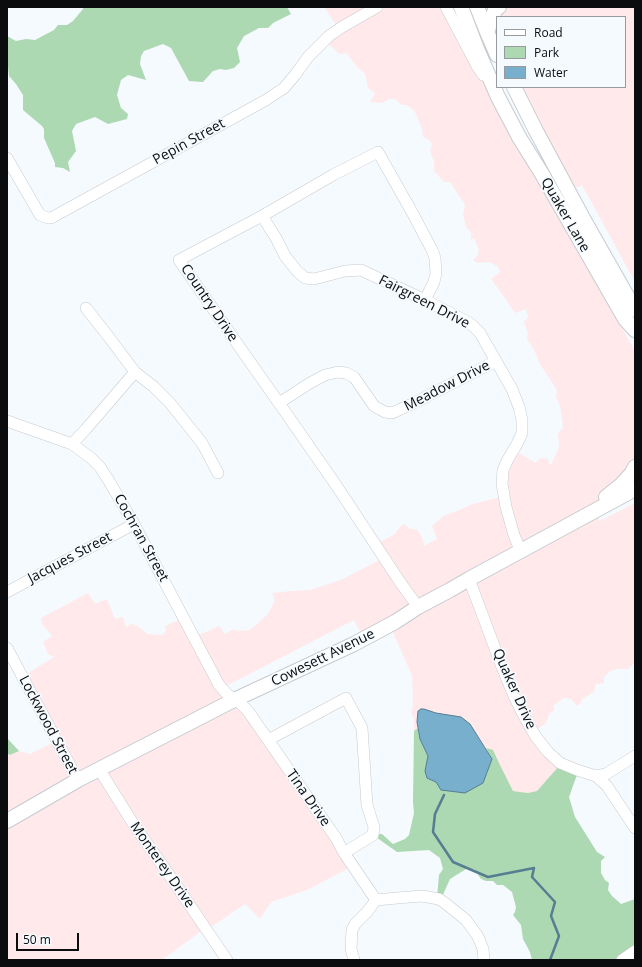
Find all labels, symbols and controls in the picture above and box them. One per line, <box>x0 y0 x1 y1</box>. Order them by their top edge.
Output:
legend <box>496 16 626 88</box>
text: Road <box>534 24 563 41</box>
text: Park <box>534 44 559 61</box>
text: Water <box>534 64 568 81</box>
street label: Pepin Street <box>150 115 228 169</box>
street label: Quaker Lane <box>537 175 593 255</box>
street label: Country Drive <box>177 261 241 345</box>
street label: Fairgreen Drive <box>376 272 472 332</box>
street label: Meadow Drive <box>401 357 493 415</box>
street label: Cochran Street <box>110 491 172 585</box>
street label: Jacques Street <box>25 529 115 587</box>
street label: Cowesett Avenue <box>269 626 377 690</box>
street label: Quaker Drive <box>489 646 539 732</box>
street label: Lockwood Street <box>15 673 81 777</box>
street label: Tina Drive <box>282 766 334 830</box>
street label: Monterey Drive <box>126 819 198 911</box>
scale bar <box>18 925 81 951</box>
text: 50 m <box>23 931 51 948</box>

